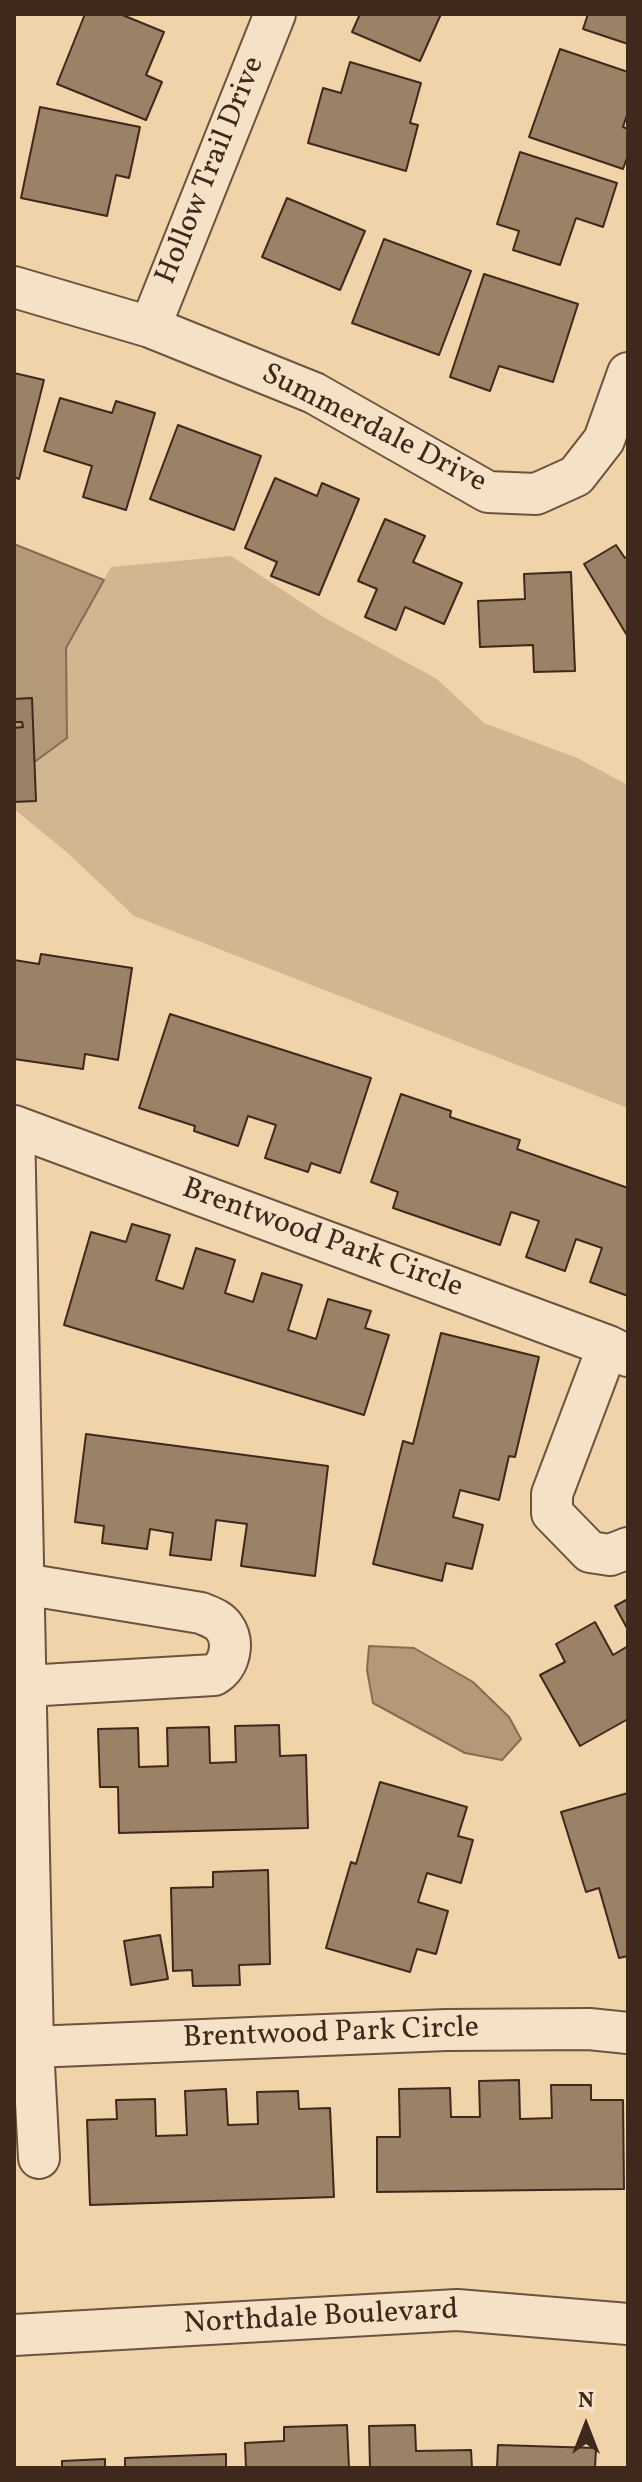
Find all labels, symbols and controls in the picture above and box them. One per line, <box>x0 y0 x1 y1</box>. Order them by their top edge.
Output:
street label: Hollow Trail Drive <box>150 52 274 290</box>
street label: Summerdale Drive <box>254 358 492 502</box>
street label: Brentwood Park Circle <box>177 1172 467 1308</box>
street label: Brentwood Park Circle <box>182 2012 480 2058</box>
street label: Northdale Boulevard <box>183 2294 459 2344</box>
north arrow <box>546 2386 626 2466</box>
text: N <box>578 2386 594 2417</box>

